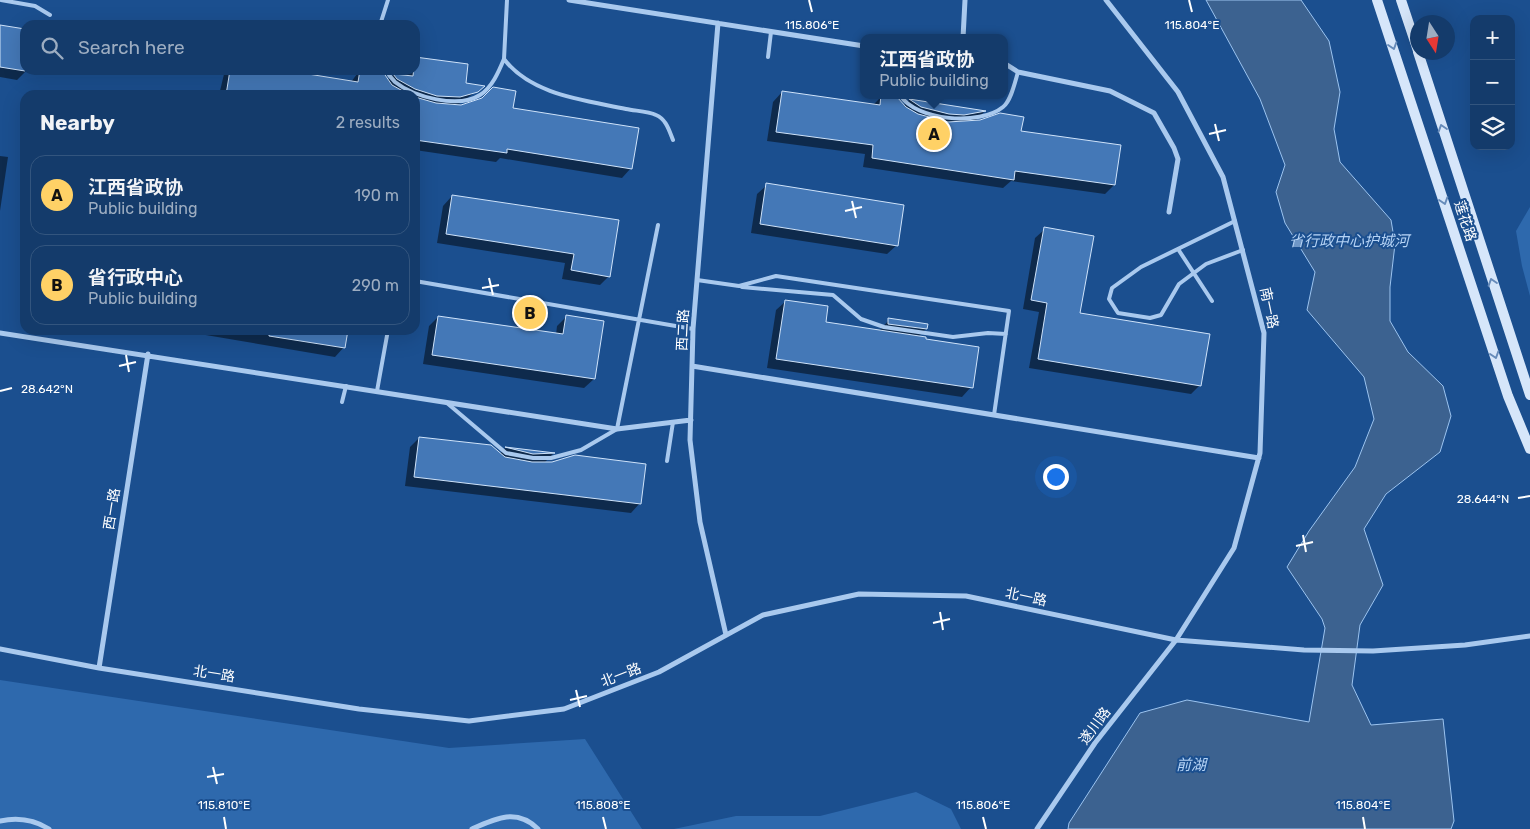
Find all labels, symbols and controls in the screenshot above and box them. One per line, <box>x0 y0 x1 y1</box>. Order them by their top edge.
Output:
north arrow <box>1410 15 1455 60</box>
map controls <box>1470 15 1515 150</box>
button: + <box>1470 15 1515 60</box>
text: 115.806°E <box>785 18 839 32</box>
text: 115.804°E <box>1165 18 1219 32</box>
search box <box>20 20 420 75</box>
icon: search <box>38 34 66 62</box>
popup <box>860 34 1008 99</box>
text: Search here <box>78 36 185 59</box>
one-way arrow <box>1387 42 1397 50</box>
text: 江西省政协 <box>879 48 974 71</box>
button: − <box>1470 60 1515 105</box>
text: Public building <box>879 71 989 90</box>
button: layers <box>1470 105 1515 150</box>
text: Nearby <box>40 110 115 135</box>
text: 2 results <box>336 113 400 132</box>
pin: A <box>918 115 950 153</box>
one-way arrow <box>1438 124 1448 132</box>
text: 江西省政协 <box>88 176 183 199</box>
text: A <box>51 186 63 205</box>
text: 190 m <box>354 186 399 205</box>
one-way arrow <box>1438 196 1448 204</box>
street label: 莲花路 <box>1450 198 1480 244</box>
text: Public building <box>88 199 198 218</box>
water label: 省行政中心护城河 <box>1289 232 1412 250</box>
text: 省行政中心 <box>88 266 183 289</box>
text: B <box>51 276 63 295</box>
text: 290 m <box>352 276 399 295</box>
one-way arrow <box>1488 279 1498 287</box>
street label: 南一路 <box>1256 286 1282 330</box>
text: Public building <box>88 289 198 308</box>
pin: B <box>514 294 546 332</box>
street label: 西二路 <box>673 309 693 351</box>
one-way arrow <box>1489 350 1499 359</box>
text: 28.642°N <box>21 382 73 396</box>
your location <box>1043 464 1069 490</box>
street label: 西一路 <box>100 487 124 531</box>
text: 28.644°N <box>1457 492 1509 506</box>
street label: 北一路 <box>1004 584 1048 610</box>
street label: 北一路 <box>598 660 644 690</box>
street label: 北一路 <box>192 662 236 686</box>
street label: 遂川路 <box>1076 704 1114 748</box>
water label: 前湖 <box>1176 756 1208 774</box>
text: 115.810°E <box>198 798 250 812</box>
text: 115.808°E <box>575 798 631 812</box>
text: 115.806°E <box>956 798 1010 812</box>
text: 115.804°E <box>1336 798 1390 812</box>

